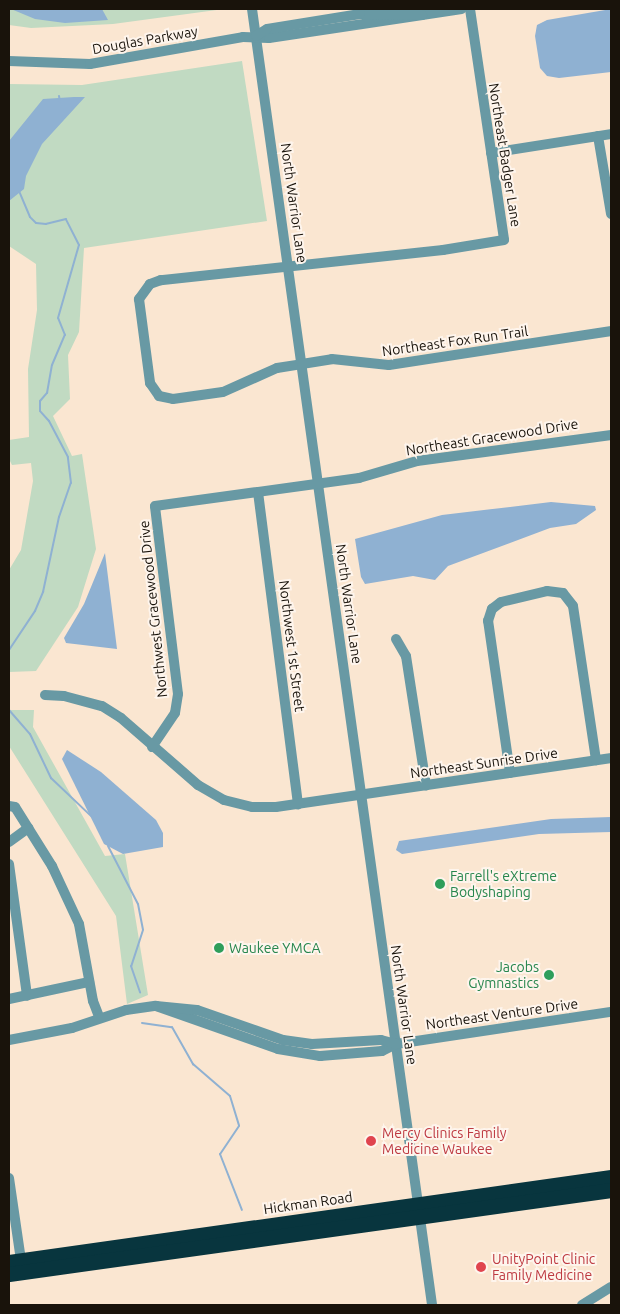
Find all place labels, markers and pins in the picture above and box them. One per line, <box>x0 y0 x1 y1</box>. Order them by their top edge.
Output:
place label: Farrell's eXtreme Bodyshaping <box>450 868 557 900</box>
marker: Farrell's eXtreme Bodyshaping <box>434 878 446 890</box>
place label: Waukee YMCA <box>229 940 321 956</box>
marker: Waukee YMCA <box>213 942 225 954</box>
place label: Jacobs Gymnastics <box>468 959 539 992</box>
marker: Jacobs Gymnastics <box>543 969 555 981</box>
place label: Mercy Clinics Family Medicine Waukee <box>382 1125 507 1158</box>
marker: Mercy Clinics Family Medicine Waukee <box>364 1134 378 1148</box>
place label: UnityPoint Clinic Family Medicine <box>492 1251 595 1284</box>
marker: UnityPoint Clinic Family Medicine <box>474 1260 488 1274</box>

